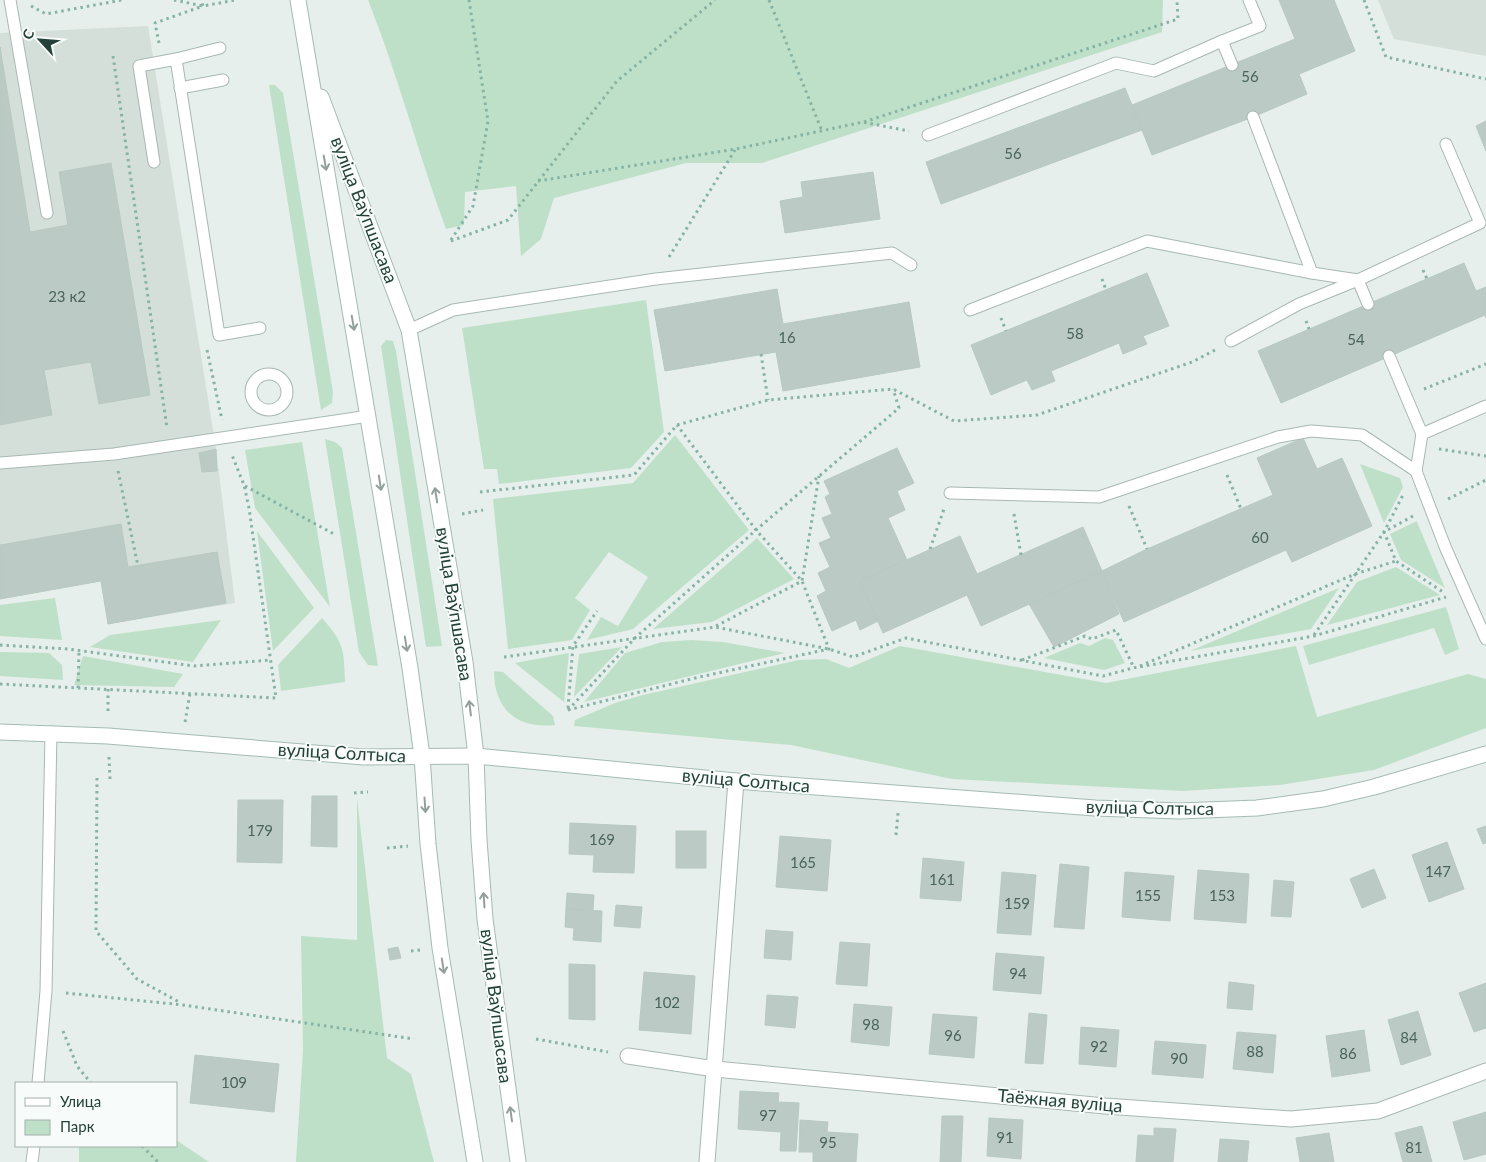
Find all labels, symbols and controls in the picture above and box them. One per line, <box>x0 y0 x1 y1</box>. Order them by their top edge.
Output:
north arrow <box>15 15 65 65</box>
text: С <box>18 26 38 42</box>
house number: 56 <box>1241 67 1259 85</box>
street label: вуліца Ваўпшасава <box>327 133 403 286</box>
house number: 56 <box>1004 144 1022 162</box>
one-way arrow <box>321 154 331 170</box>
house number: 23 к2 <box>48 287 86 305</box>
one-way arrow <box>349 315 359 331</box>
house number: 58 <box>1066 324 1084 342</box>
house number: 16 <box>778 328 796 346</box>
house number: 54 <box>1347 330 1365 348</box>
one-way arrow <box>376 475 386 491</box>
one-way arrow <box>431 488 441 504</box>
street label: вуліца Ваўпшасава <box>432 525 478 682</box>
house number: 60 <box>1251 528 1269 546</box>
one-way arrow <box>402 635 412 651</box>
one-way arrow <box>465 700 475 716</box>
street label: вуліца Солтыса <box>277 738 407 766</box>
street label: вуліца Солтыса <box>681 763 811 797</box>
street label: вуліца Солтыса <box>1086 795 1214 819</box>
one-way arrow <box>420 797 429 813</box>
house number: 179 <box>247 821 273 839</box>
house number: 169 <box>589 830 615 848</box>
house number: 165 <box>790 853 816 871</box>
house number: 147 <box>1425 862 1451 880</box>
house number: 161 <box>929 870 955 888</box>
house number: 155 <box>1135 886 1161 904</box>
house number: 153 <box>1209 886 1235 904</box>
one-way arrow <box>479 893 488 909</box>
house number: 159 <box>1004 894 1030 912</box>
street label: вуліца Ваўпшасава <box>477 927 517 1084</box>
one-way arrow <box>438 958 448 974</box>
house number: 94 <box>1009 964 1027 982</box>
house number: 102 <box>654 993 680 1011</box>
house number: 98 <box>862 1015 880 1033</box>
house number: 96 <box>944 1026 962 1044</box>
house number: 84 <box>1400 1028 1418 1046</box>
house number: 92 <box>1090 1037 1108 1055</box>
house number: 88 <box>1246 1042 1264 1060</box>
house number: 86 <box>1339 1044 1357 1062</box>
house number: 90 <box>1170 1049 1188 1067</box>
house number: 109 <box>221 1073 247 1091</box>
legend <box>15 1082 178 1147</box>
street label: Таёжная вуліца <box>997 1084 1124 1116</box>
text: Улица <box>60 1092 101 1110</box>
one-way arrow <box>506 1106 516 1122</box>
house number: 97 <box>759 1106 777 1124</box>
text: Парк <box>60 1117 95 1135</box>
house number: 91 <box>996 1128 1014 1146</box>
house number: 95 <box>819 1133 837 1151</box>
house number: 81 <box>1405 1138 1423 1156</box>

